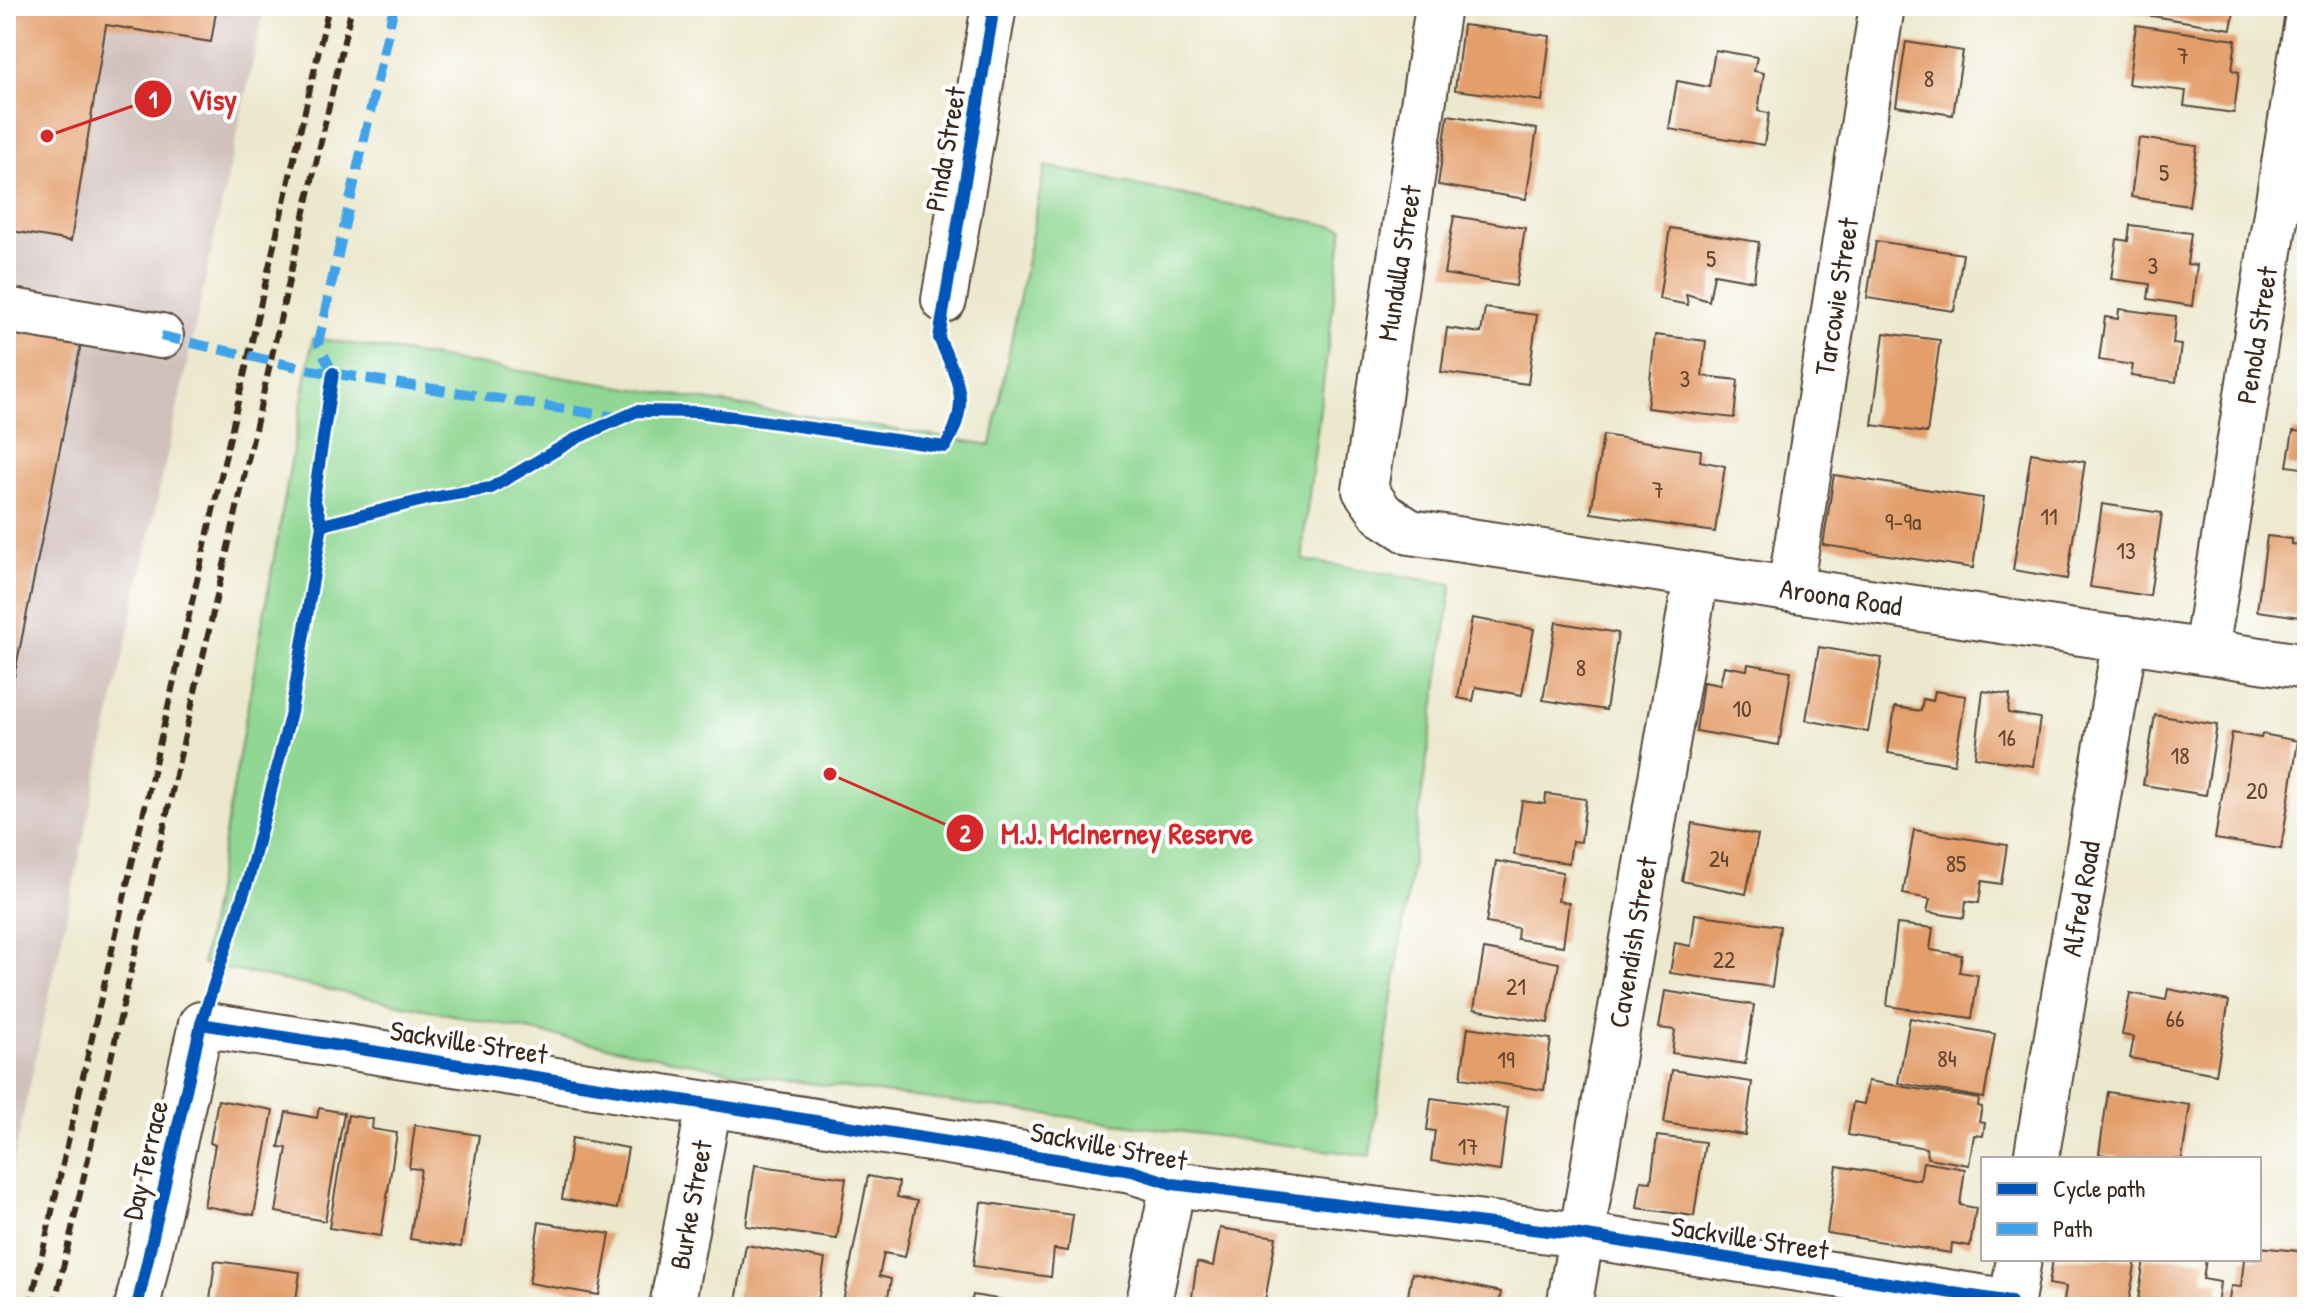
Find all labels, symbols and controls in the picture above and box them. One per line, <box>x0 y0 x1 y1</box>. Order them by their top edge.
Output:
house number: 7 <box>2177 39 2189 71</box>
house number: 8 <box>1924 62 1934 94</box>
callout: Visy <box>133 72 253 126</box>
text: Visy <box>189 79 237 120</box>
text: 1 <box>149 83 158 115</box>
street label: Pinda Street <box>915 83 975 214</box>
house number: 5 <box>2159 156 2169 188</box>
street label: Mundulla Street <box>1368 182 1430 344</box>
street label: Tarcowie Street <box>1805 215 1867 378</box>
house number: 5 <box>1706 242 1716 274</box>
house number: 3 <box>2148 249 2158 281</box>
street label: Penola Street <box>2227 263 2286 407</box>
house number: 3 <box>1680 362 1690 394</box>
house number: 7 <box>1652 473 1664 505</box>
house number: 11 <box>2040 500 2058 532</box>
house number: 9-9a <box>1885 505 1921 537</box>
house number: 13 <box>2116 534 2136 566</box>
street label: Aroona Road <box>1777 569 1905 625</box>
house number: 8 <box>1576 651 1586 683</box>
house number: 10 <box>1732 692 1752 724</box>
house number: 16 <box>1998 721 2016 753</box>
house number: 18 <box>2170 739 2190 771</box>
house number: 20 <box>2246 774 2268 806</box>
callout: M.J. McInerney Reserve <box>945 806 1269 860</box>
text: M.J. McInerney Reserve <box>1001 813 1253 854</box>
text: 2 <box>959 817 971 849</box>
street label: Alfred Road <box>2052 838 2109 959</box>
house number: 24 <box>1709 842 1729 874</box>
house number: 85 <box>1946 847 1966 879</box>
street label: Cavendish Street <box>1599 854 1666 1031</box>
house number: 22 <box>1713 943 1735 975</box>
house number: 21 <box>1506 970 1526 1002</box>
house number: 66 <box>2165 1002 2185 1034</box>
street label: Sackville Street <box>388 1011 551 1073</box>
house number: 84 <box>1937 1042 1957 1074</box>
house number: 19 <box>1497 1043 1515 1075</box>
street label: Day Terrace <box>113 1097 177 1223</box>
street label: Sackville Street <box>1028 1112 1191 1180</box>
house number: 17 <box>1458 1130 1478 1162</box>
street label: Burke Street <box>660 1137 721 1272</box>
legend <box>1981 1157 2261 1261</box>
text: Cycle path <box>2053 1172 2145 1204</box>
street label: Sackville Street <box>1669 1207 1832 1269</box>
text: Path <box>2053 1212 2092 1244</box>

